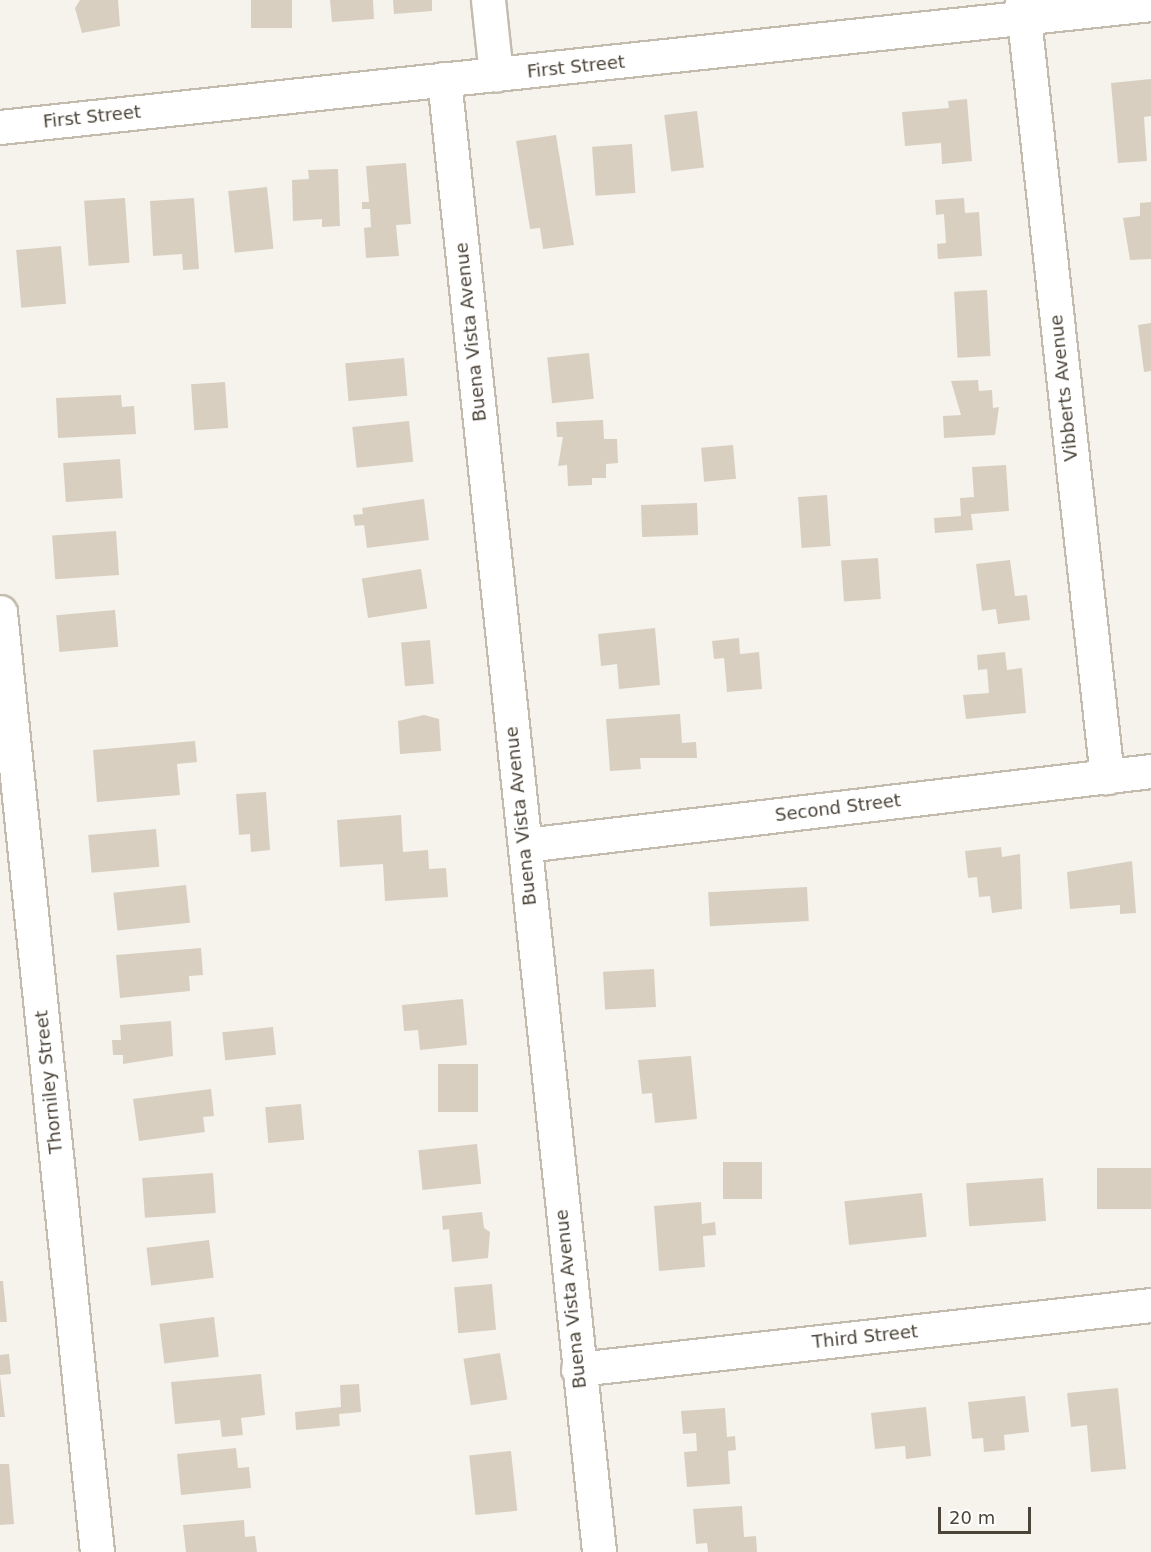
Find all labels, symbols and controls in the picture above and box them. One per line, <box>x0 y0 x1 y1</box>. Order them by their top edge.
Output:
street label: First Street <box>526 51 626 83</box>
street label: First Street <box>42 101 142 133</box>
street label: Buena Vista Avenue <box>451 241 491 423</box>
street label: Vibberts Avenue <box>1046 314 1082 462</box>
street label: Buena Vista Avenue <box>501 725 541 907</box>
street label: Second Street <box>774 790 902 826</box>
street label: Thorniley Street <box>31 1009 67 1155</box>
street label: Buena Vista Avenue <box>551 1208 591 1390</box>
street label: Third Street <box>811 1321 919 1353</box>
scale bar <box>941 1495 1034 1533</box>
text: 20 m <box>949 1507 995 1528</box>

